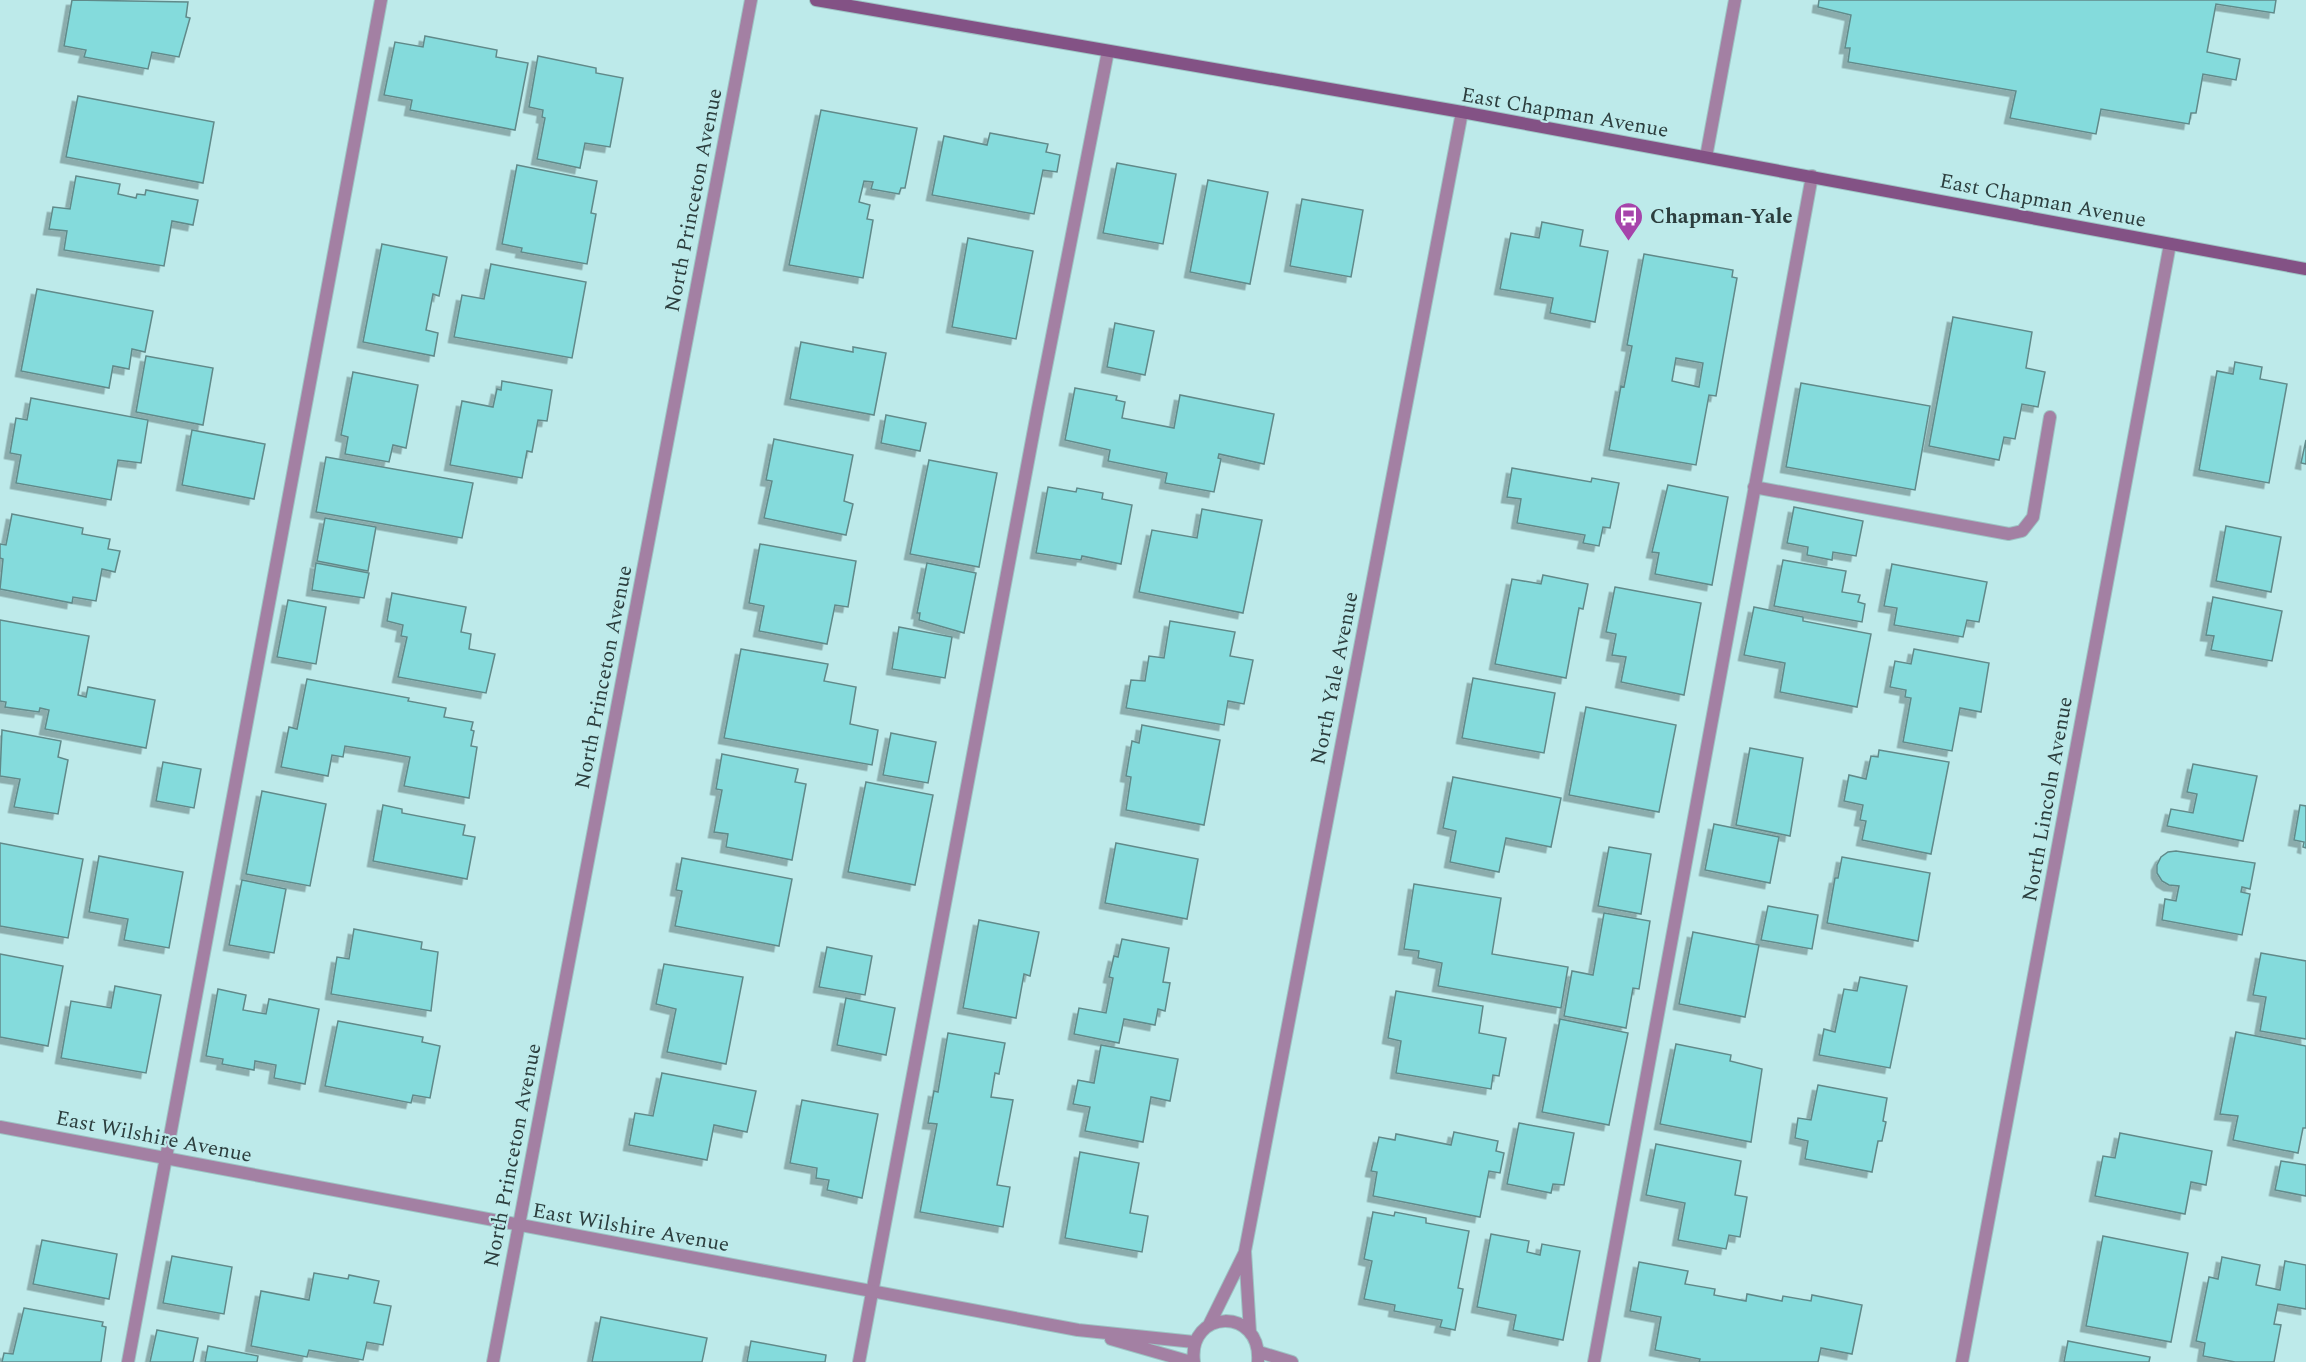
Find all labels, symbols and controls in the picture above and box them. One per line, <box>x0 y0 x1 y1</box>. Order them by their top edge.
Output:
street label: East Chapman Avenue <box>1459 79 1671 147</box>
street label: North Princeton Avenue <box>657 85 731 315</box>
street label: East Chapman Avenue <box>1937 165 2149 237</box>
bus stop icon: Chapman-Yale <box>1613 200 1645 242</box>
place label: Chapman-Yale <box>1650 201 1793 233</box>
street label: North Princeton Avenue <box>567 562 641 792</box>
street label: North Yale Avenue <box>1302 589 1367 768</box>
street label: North Lincoln Avenue <box>2014 694 2082 904</box>
street label: North Princeton Avenue <box>476 1040 550 1270</box>
street label: East Wilshire Avenue <box>53 1102 255 1172</box>
street label: East Wilshire Avenue <box>530 1195 732 1261</box>

